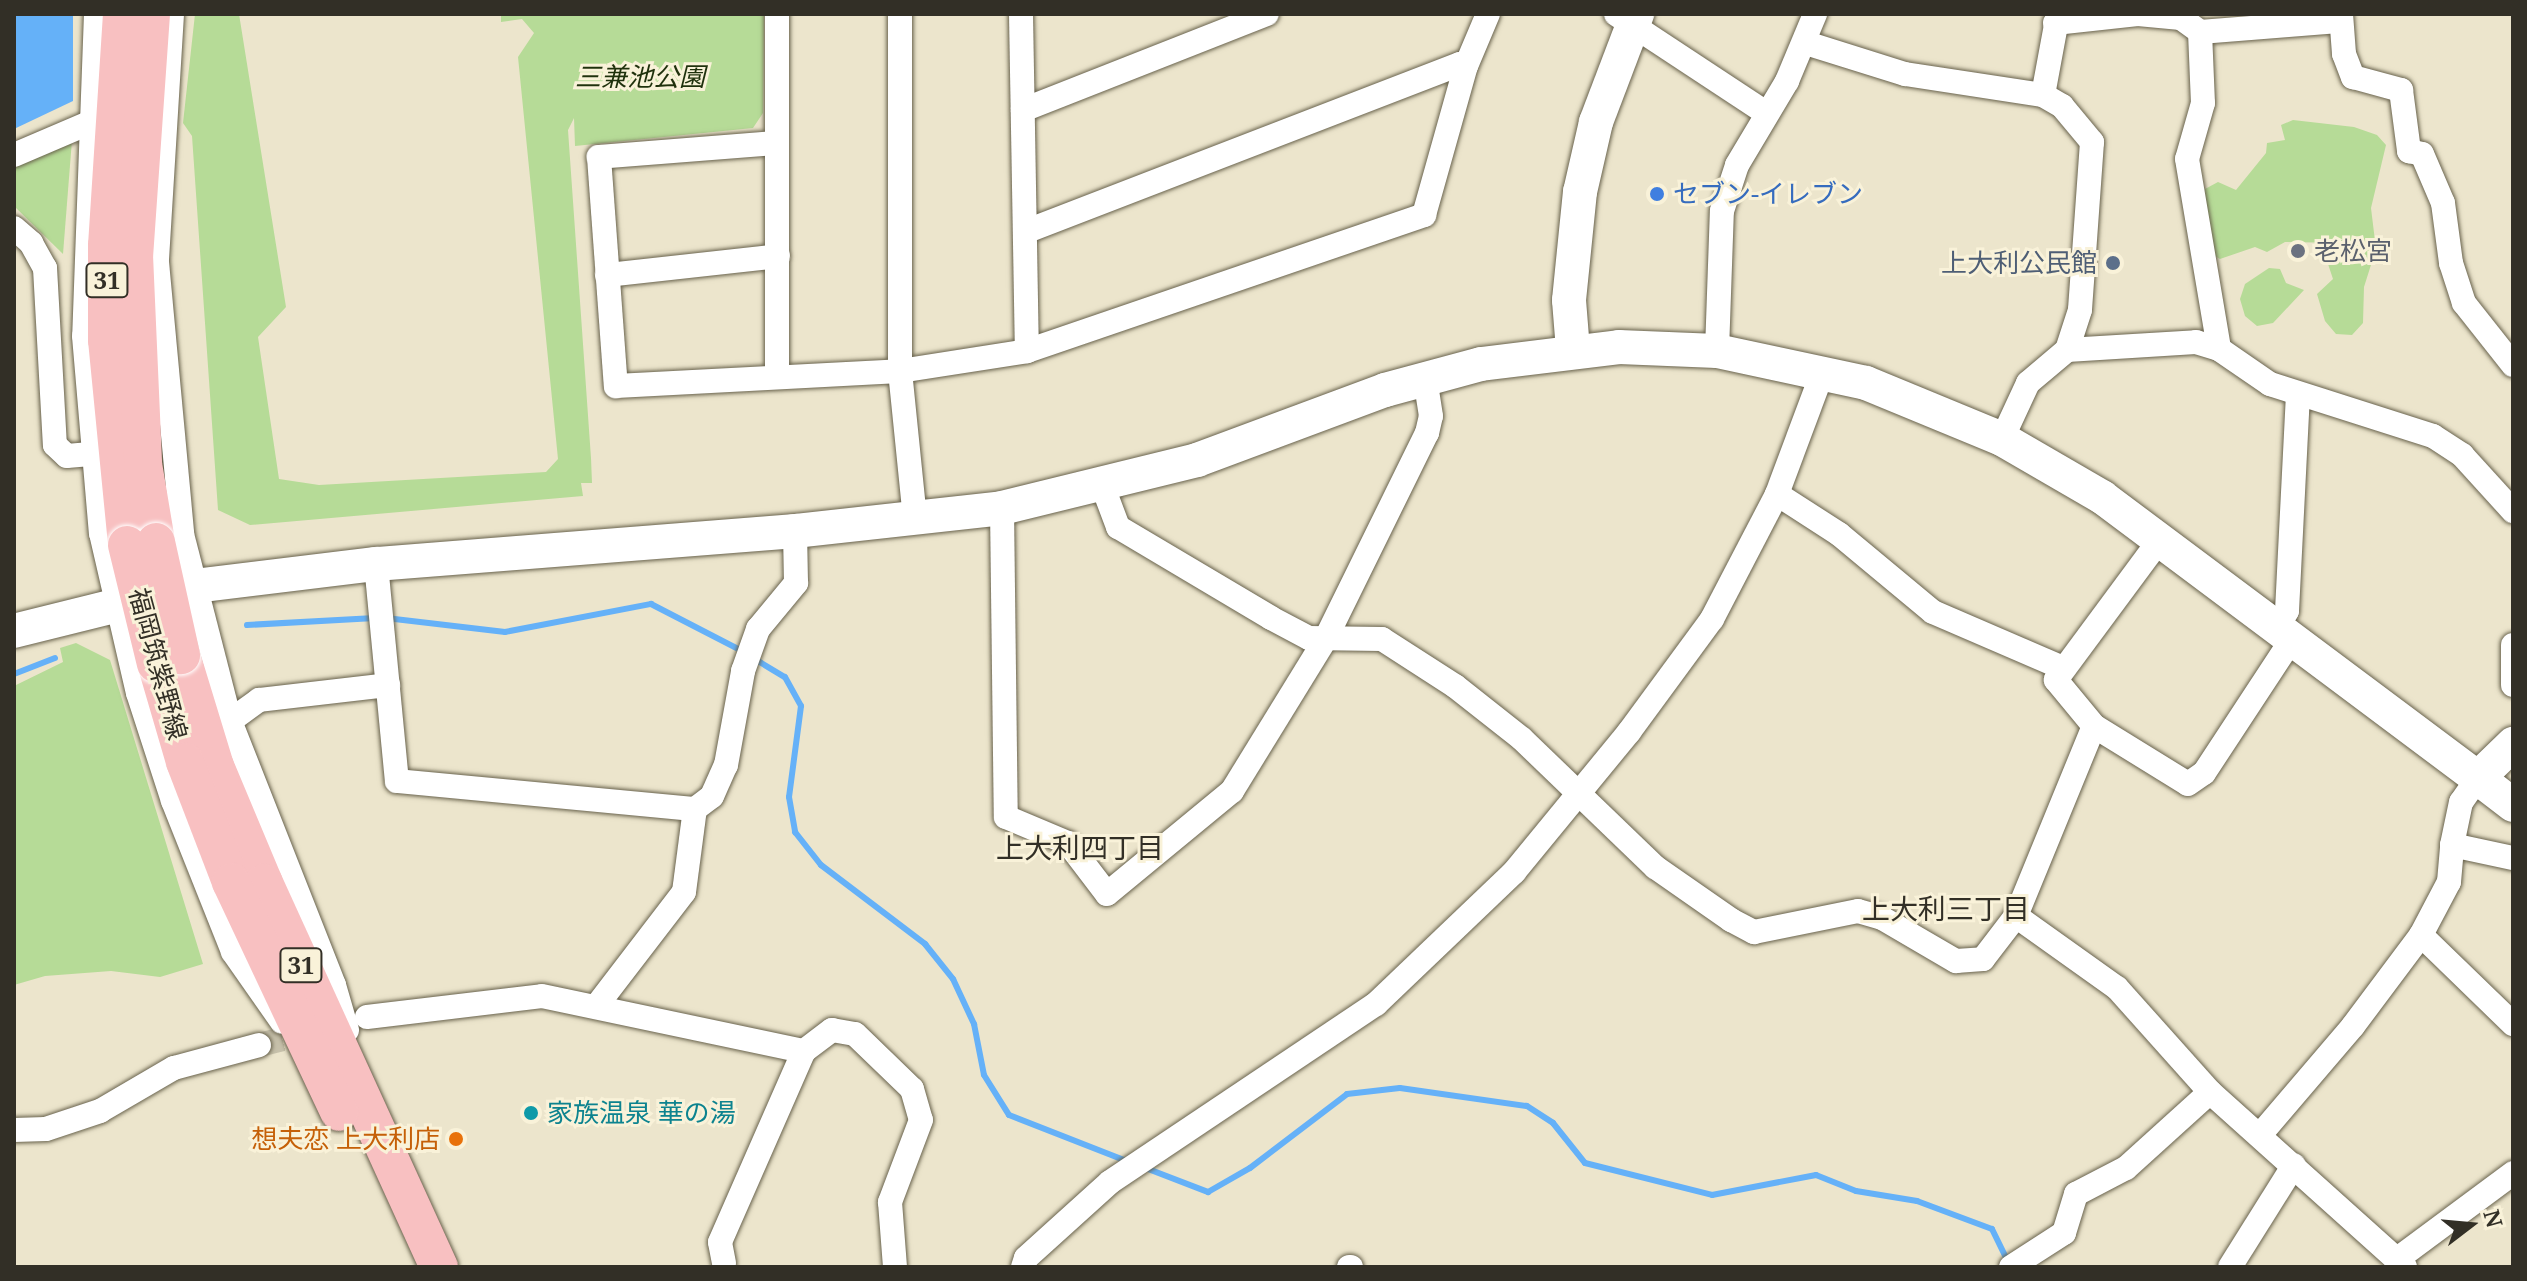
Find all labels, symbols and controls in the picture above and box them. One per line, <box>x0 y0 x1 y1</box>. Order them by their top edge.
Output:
park label: 三兼池公園 <box>575 61 705 93</box>
place label: セブン-イレブン <box>1673 178 1863 210</box>
marker: セブン-イレブン <box>1648 185 1666 203</box>
place label: 老松宮 <box>2314 235 2392 267</box>
marker: 老松宮 <box>2289 242 2307 260</box>
place label: 上大利公民館 <box>1941 247 2097 279</box>
marker: 上大利公民館 <box>2104 254 2122 272</box>
road number: 31 <box>85 260 129 300</box>
street label: 福岡筑紫野線 <box>123 585 193 743</box>
district label: 上大利四丁目 <box>996 830 1164 864</box>
district label: 上大利三丁目 <box>1862 891 2030 925</box>
road number: 31 <box>279 945 323 985</box>
place label: 家族温泉 華の湯 <box>547 1097 736 1129</box>
marker: 家族温泉 華の湯 <box>522 1104 540 1122</box>
place label: 想夫恋 上大利店 <box>251 1123 440 1155</box>
marker: 想夫恋 上大利店 <box>447 1130 465 1148</box>
north arrow <box>2431 1185 2511 1265</box>
text: N <box>2477 1206 2511 1231</box>

